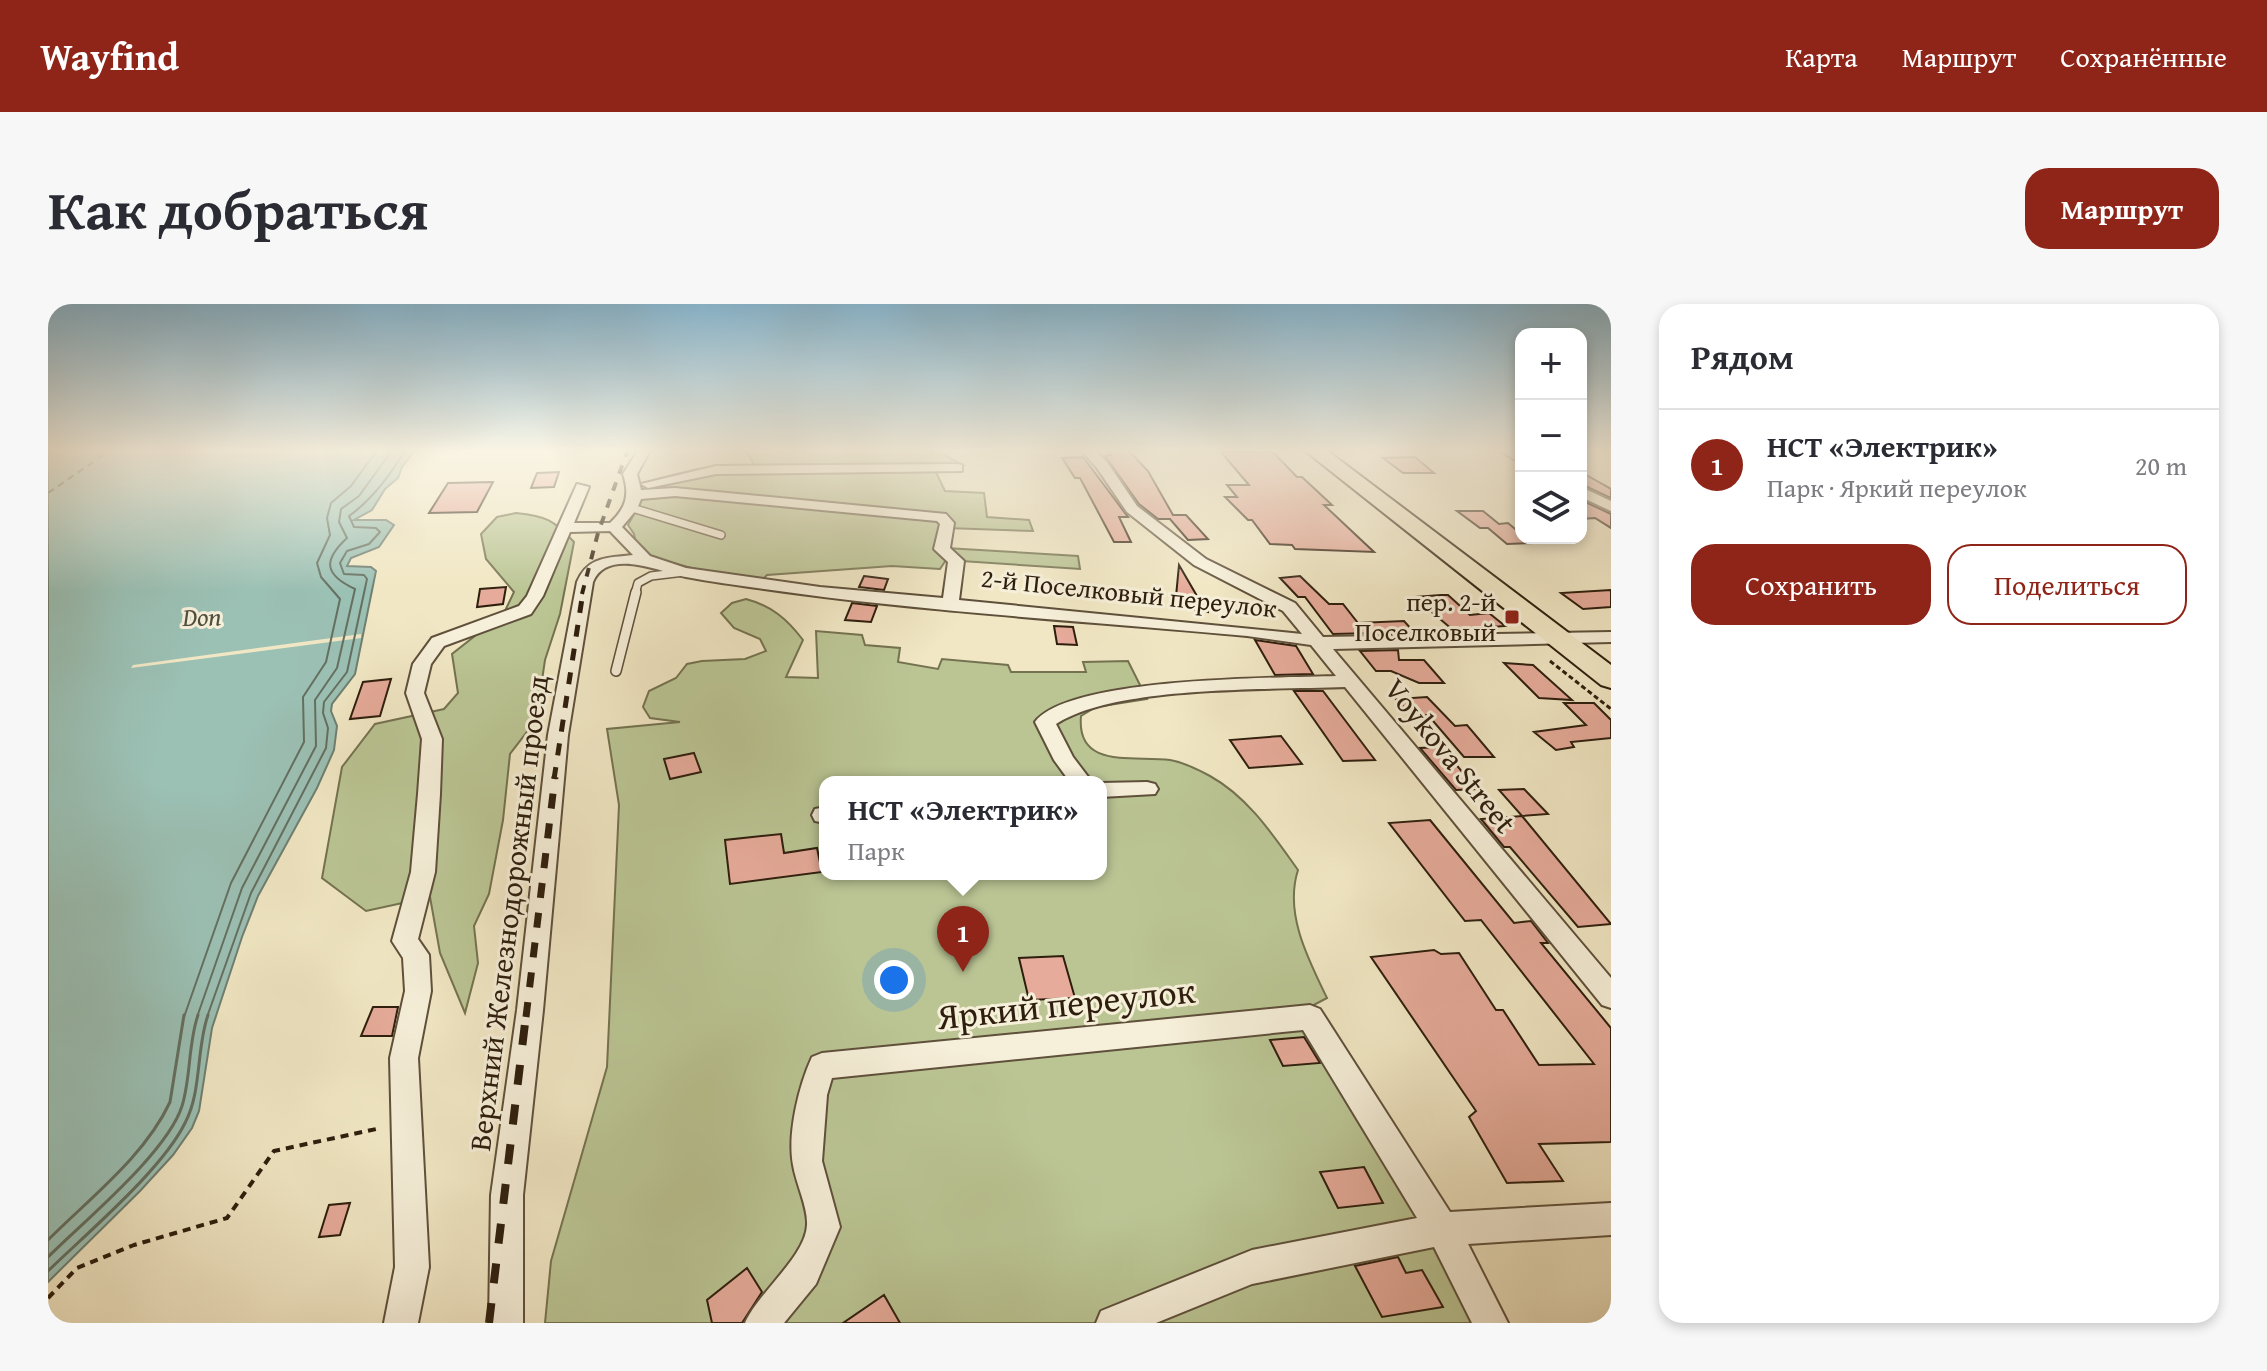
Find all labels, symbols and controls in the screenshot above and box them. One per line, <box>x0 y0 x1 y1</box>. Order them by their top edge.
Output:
text: Wayfind <box>40 28 179 84</box>
text: Карта <box>1785 36 1858 77</box>
text: Маршрут <box>1902 36 2016 77</box>
text: Сохранённые <box>2060 36 2227 77</box>
text: Как добраться <box>48 167 428 250</box>
button: Маршрут <box>2025 168 2219 249</box>
map controls <box>1515 328 1587 544</box>
button: + <box>1515 328 1587 400</box>
text: Рядом <box>1691 332 1794 381</box>
button: − <box>1515 400 1587 472</box>
text: НСТ «Электрик» <box>1767 424 1998 468</box>
text: 1 <box>1710 446 1724 485</box>
text: 20 m <box>2135 446 2187 485</box>
text: Парк · Яркий переулок <box>1767 468 2027 507</box>
button: layers <box>1515 472 1587 544</box>
button: Сохранить <box>1691 544 1931 625</box>
button: Поделиться <box>1947 544 2187 625</box>
street label: 2-й Поселковый переулок <box>979 558 1279 627</box>
place label: пер. 2-й Поселковый <box>1355 582 1496 651</box>
water label: Don <box>182 597 221 636</box>
marker: пер. 2-й Поселковый <box>1503 608 1521 626</box>
street label: Voykova Street <box>1374 668 1527 843</box>
street label: Верхний Железнодорожный проезд <box>457 672 559 1153</box>
popup <box>819 776 1107 880</box>
text: НСТ «Электрик» <box>848 787 1078 831</box>
text: Парк <box>848 831 905 870</box>
pin: 1 <box>937 906 989 972</box>
your location <box>874 960 914 1000</box>
street label: Яркий переулок <box>933 963 1198 1042</box>

